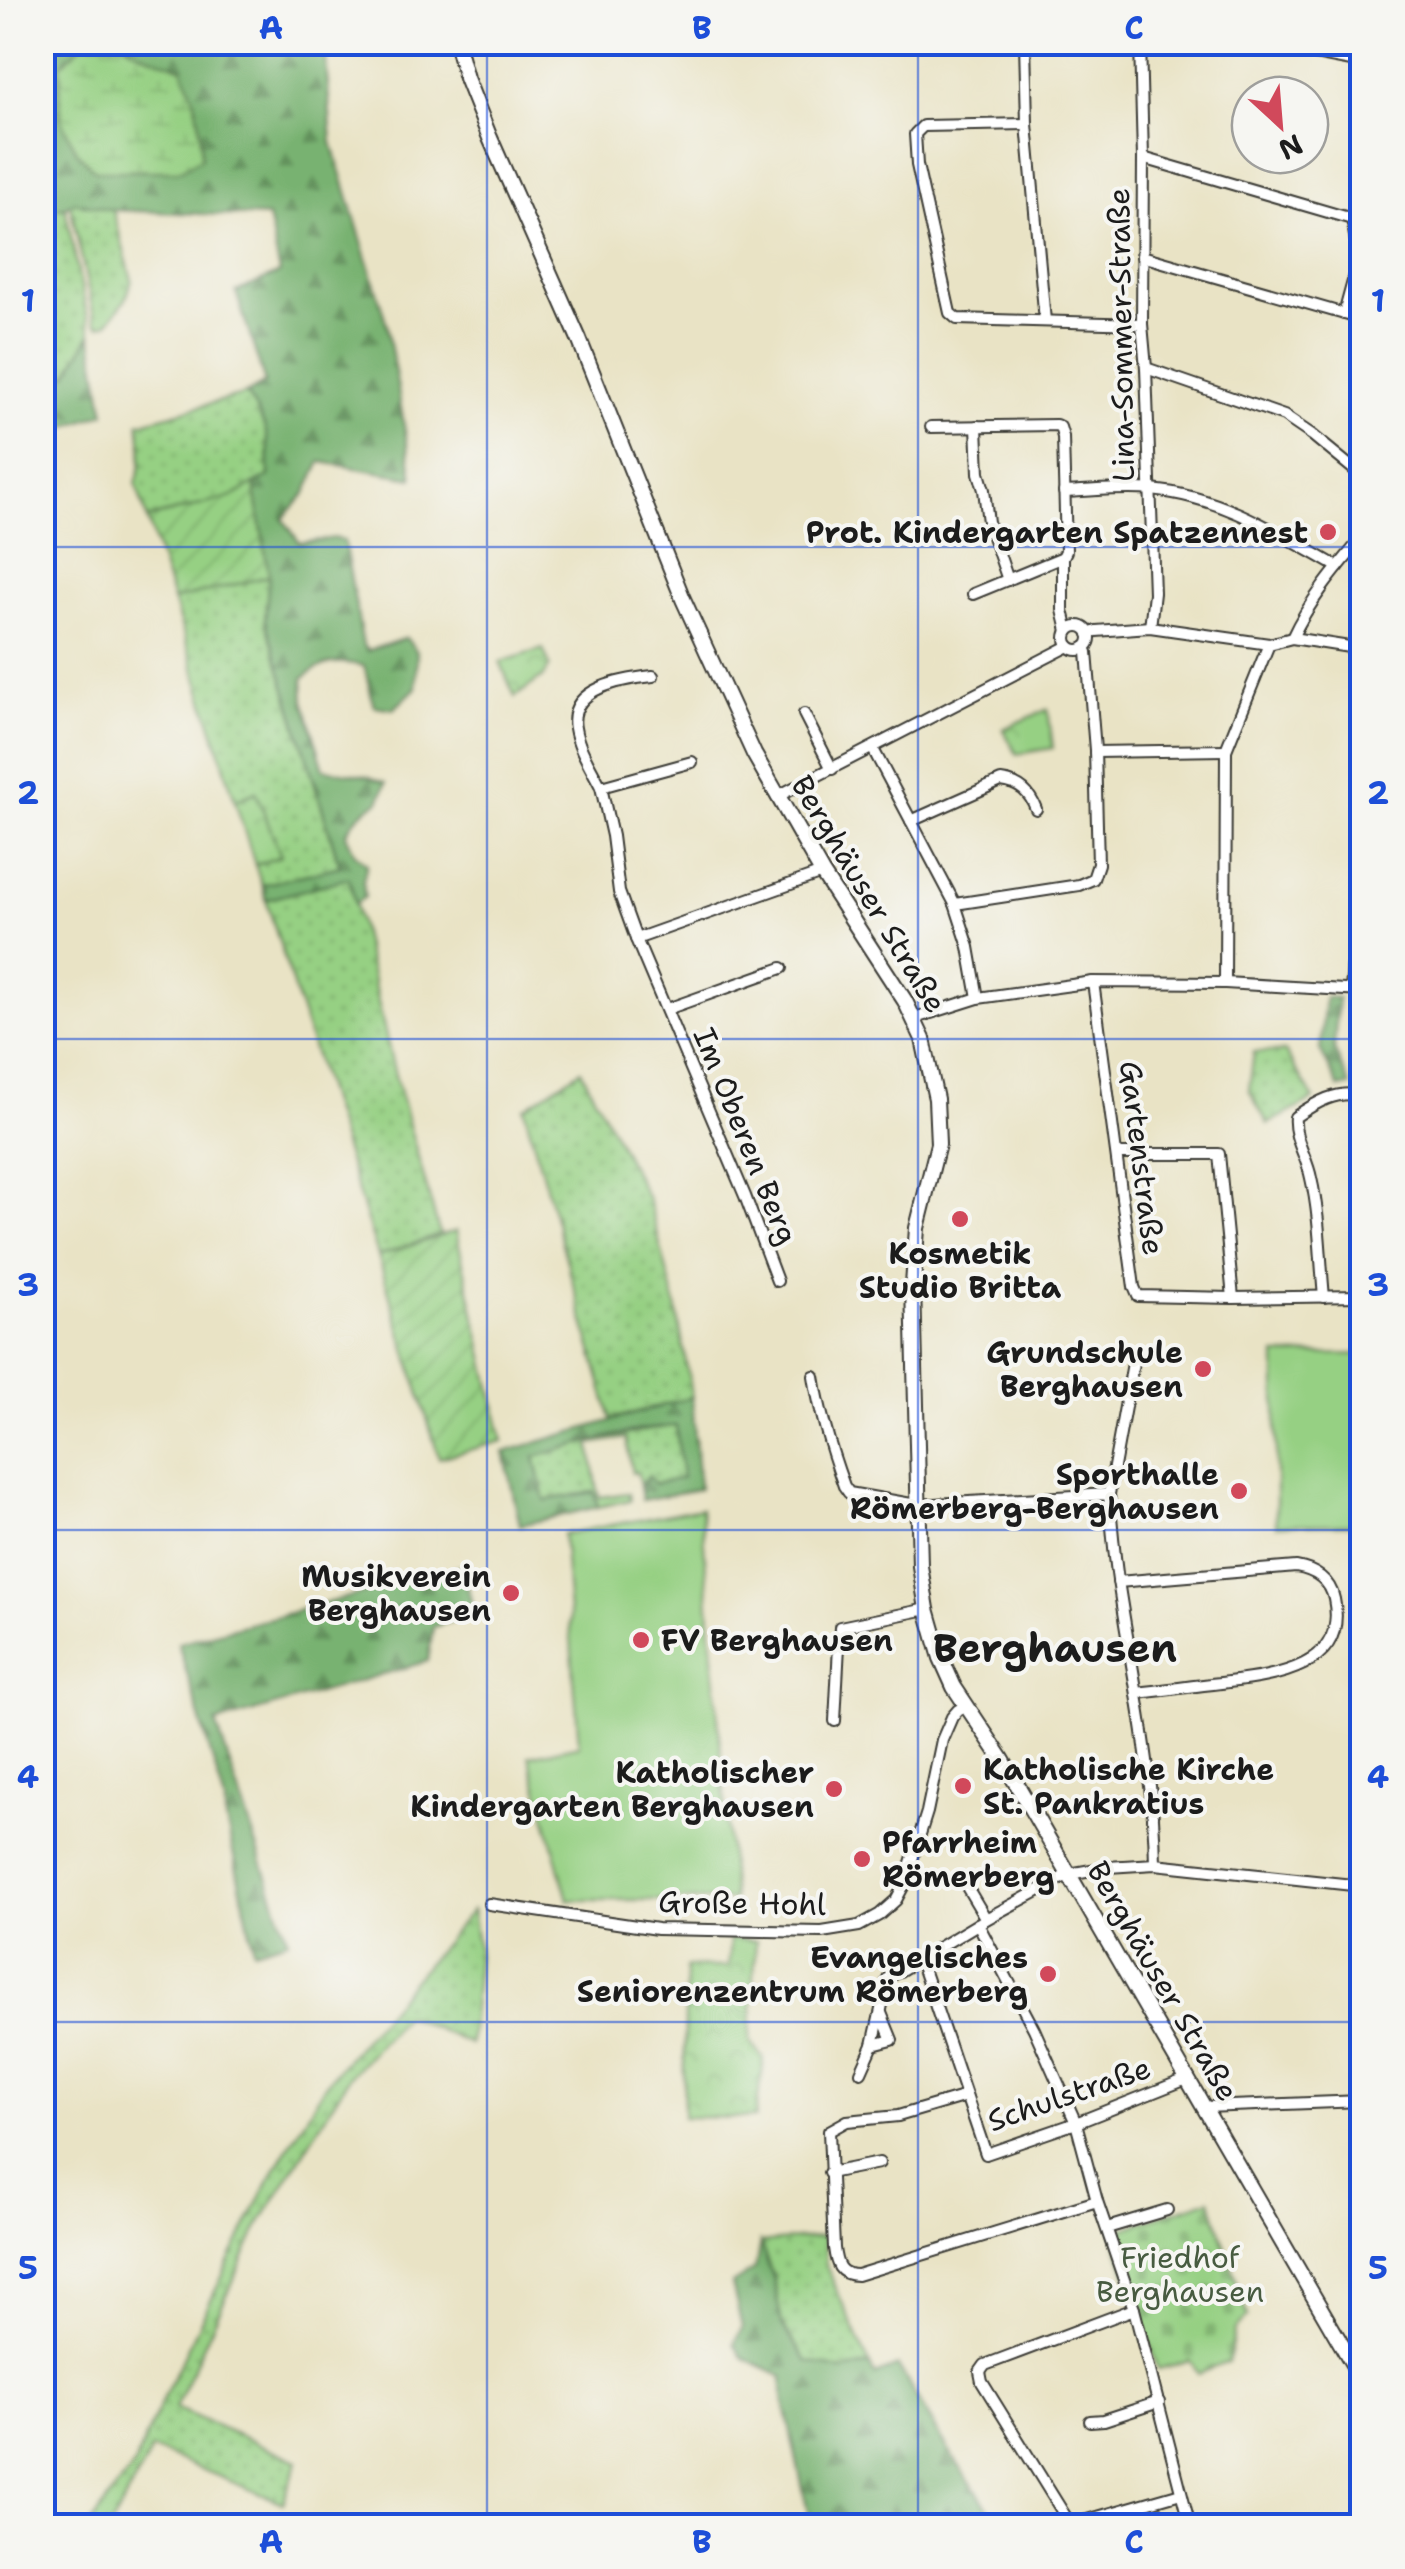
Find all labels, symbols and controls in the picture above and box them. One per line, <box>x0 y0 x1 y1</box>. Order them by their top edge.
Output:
text: A <box>259 6 283 49</box>
text: B <box>692 6 712 49</box>
text: C <box>1124 6 1144 49</box>
north arrow <box>1230 75 1330 175</box>
text: N <box>1273 126 1309 169</box>
street label: Lina-Sommer-Straße <box>1098 188 1144 482</box>
text: 1 <box>21 279 35 322</box>
text: 1 <box>1371 279 1385 322</box>
place label: Prot. Kindergarten Spatzennest <box>806 512 1308 553</box>
marker: Prot. Kindergarten Spatzennest <box>1317 521 1339 543</box>
street label: Berghäuser Straße <box>782 768 956 1020</box>
text: 2 <box>17 771 39 814</box>
text: 2 <box>1367 771 1389 814</box>
street label: Im Oberen Berg <box>684 1022 808 1250</box>
street label: Gartenstraße <box>1110 1058 1174 1258</box>
marker: Kosmetik Studio Britta <box>949 1208 971 1230</box>
place label: Kosmetik Studio Britta <box>859 1233 1062 1308</box>
text: 3 <box>17 1263 39 1306</box>
text: 3 <box>1367 1263 1389 1306</box>
place label: Grundschule Berghausen <box>986 1332 1183 1407</box>
marker: Grundschule Berghausen <box>1192 1358 1214 1380</box>
place label: Sporthalle Römerberg-Berghausen <box>850 1454 1219 1529</box>
marker: Sporthalle Römerberg-Berghausen <box>1228 1480 1250 1502</box>
place label: Musikverein Berghausen <box>301 1556 491 1631</box>
marker: Musikverein Berghausen <box>500 1582 522 1604</box>
place label: FV Berghausen <box>661 1620 893 1661</box>
district label: Berghausen <box>933 1621 1177 1675</box>
marker: FV Berghausen <box>630 1629 652 1651</box>
place label: Katholische Kirche St. Pankratius <box>983 1749 1274 1824</box>
place label: Katholischer Kindergarten Berghausen <box>410 1752 814 1827</box>
text: 4 <box>17 1755 39 1798</box>
text: 4 <box>1367 1755 1389 1798</box>
marker: Katholische Kirche St. Pankratius <box>952 1775 974 1797</box>
marker: Katholischer Kindergarten Berghausen <box>823 1778 845 1800</box>
place label: Pfarrheim Römerberg <box>882 1822 1055 1897</box>
marker: Pfarrheim Römerberg <box>851 1848 873 1870</box>
street label: Berghäuser Straße <box>1078 1854 1248 2108</box>
street label: Große Hohl <box>658 1881 826 1925</box>
place label: Evangelisches Seniorenzentrum Römerberg <box>577 1937 1028 2012</box>
marker: Evangelisches Seniorenzentrum Römerberg <box>1037 1963 1059 1985</box>
street label: Schulstraße <box>982 2047 1156 2141</box>
park label: Friedhof Berghausen <box>1096 2237 1264 2312</box>
text: 5 <box>18 2246 38 2289</box>
text: 5 <box>1368 2246 1388 2289</box>
text: A <box>259 2520 283 2563</box>
text: B <box>692 2520 712 2563</box>
text: C <box>1124 2520 1144 2563</box>

